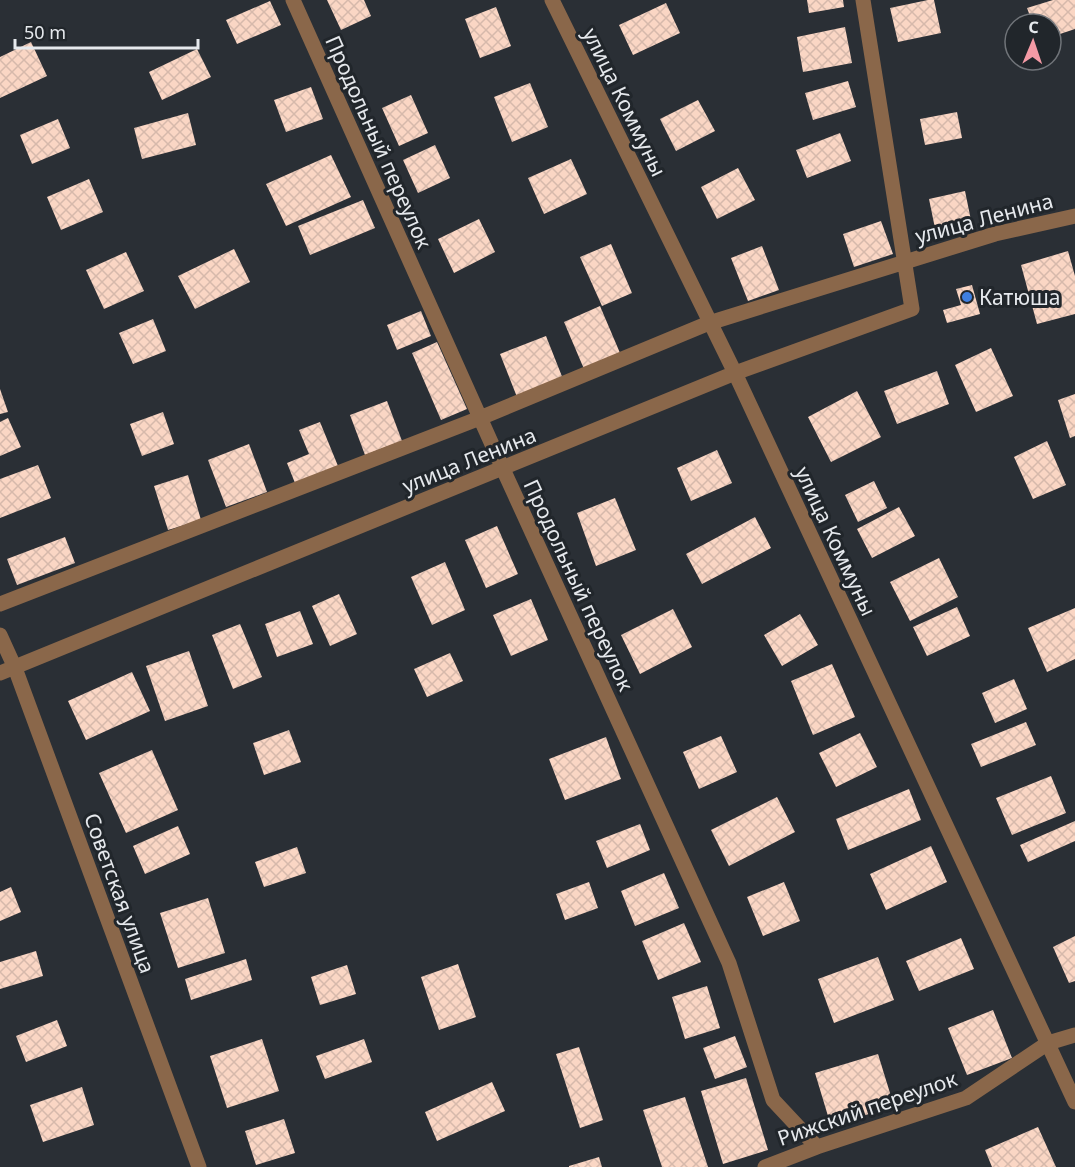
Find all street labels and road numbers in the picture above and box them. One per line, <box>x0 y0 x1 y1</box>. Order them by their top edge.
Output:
street label: улица Коммуны <box>577 23 673 181</box>
street label: Продольный переулок <box>319 31 439 253</box>
street label: улица Ленина <box>912 186 1056 250</box>
street label: улица Ленина <box>398 420 540 500</box>
street label: улица Коммуны <box>789 462 883 620</box>
street label: Продольный переулок <box>518 475 640 695</box>
street label: Советская улица <box>78 809 162 977</box>
street label: Рижский переулок <box>774 1064 960 1152</box>

